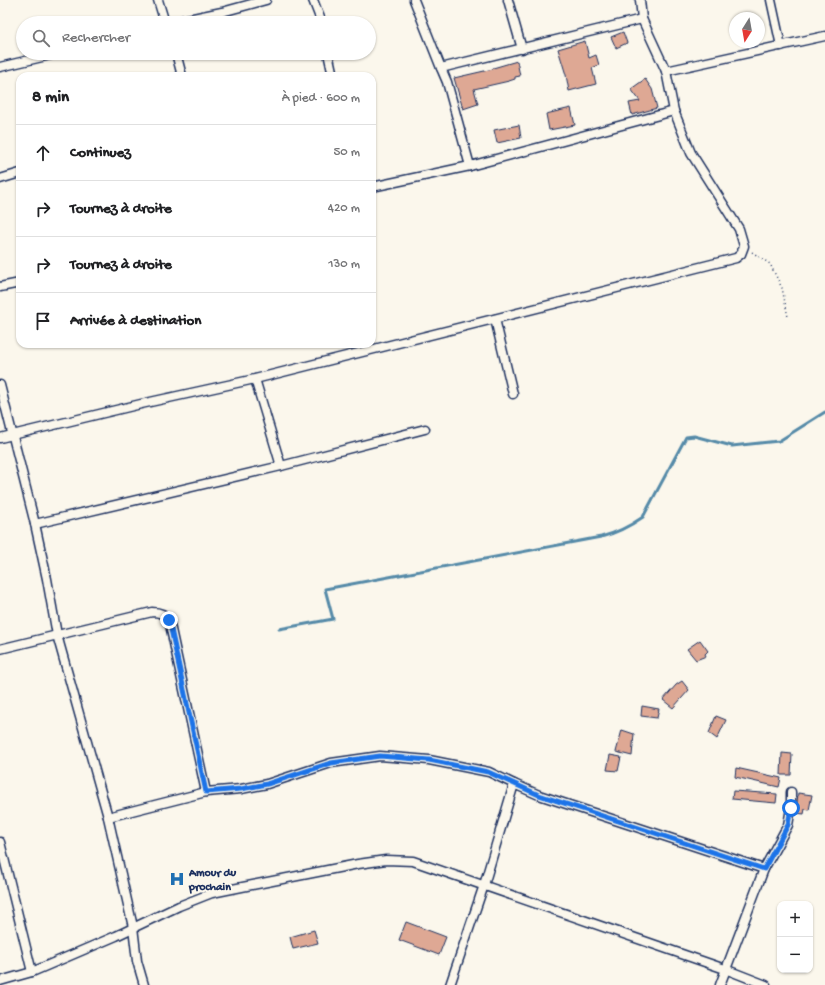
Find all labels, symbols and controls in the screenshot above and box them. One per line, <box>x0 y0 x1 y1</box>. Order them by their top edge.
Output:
north arrow <box>729 12 765 48</box>
search box <box>16 16 376 60</box>
icon: search <box>30 27 52 49</box>
text: Rechercher <box>62 29 130 47</box>
text: 8 min <box>32 88 69 108</box>
text: À pied · 600 m <box>282 91 360 106</box>
icon: ahead <box>32 142 54 164</box>
text: Continuez <box>70 144 131 162</box>
text: 50 m <box>333 145 360 160</box>
icon: right <box>32 198 54 220</box>
text: Tournez à droite <box>70 200 172 218</box>
text: 420 m <box>328 201 360 216</box>
icon: right <box>32 254 54 276</box>
text: Tournez à droite <box>70 256 172 274</box>
text: 130 m <box>328 257 360 272</box>
icon: arrive <box>32 310 54 332</box>
text: Arrivée à destination <box>70 312 201 330</box>
route end <box>160 611 178 629</box>
route start <box>782 799 800 817</box>
place label: Amour du prochain <box>188 867 237 895</box>
hospital icon: Amour du prochain <box>168 870 186 888</box>
map controls <box>777 901 813 973</box>
button: + <box>777 901 813 937</box>
button: − <box>777 937 813 973</box>

